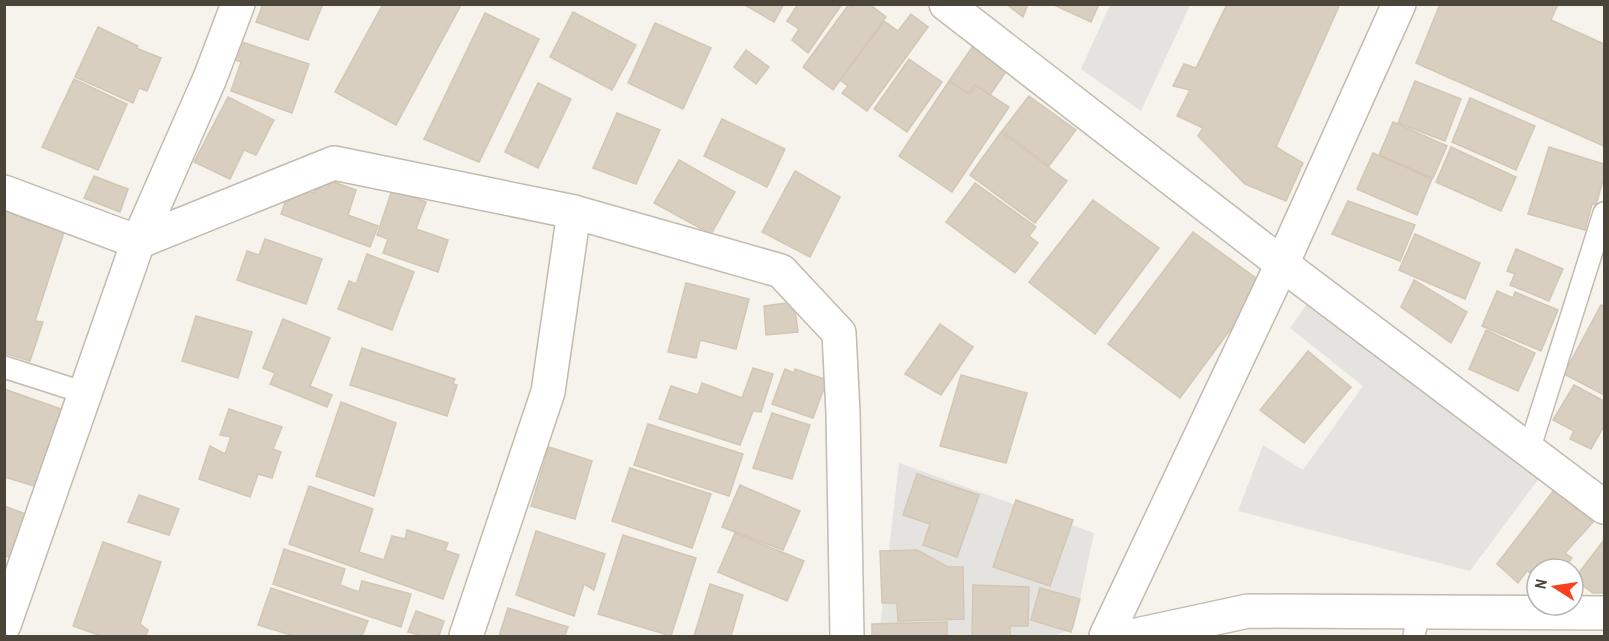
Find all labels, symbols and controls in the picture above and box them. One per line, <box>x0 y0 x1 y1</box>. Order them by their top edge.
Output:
north arrow <box>1525 557 1585 617</box>
text: N <box>1529 577 1552 591</box>

